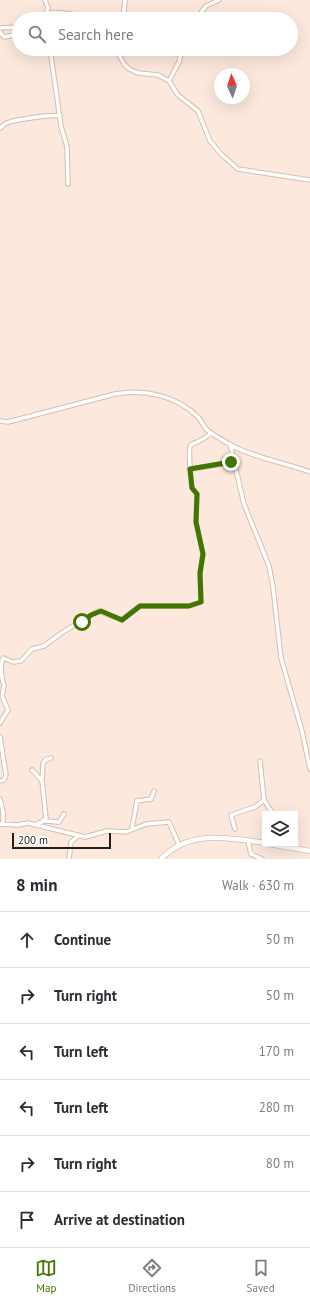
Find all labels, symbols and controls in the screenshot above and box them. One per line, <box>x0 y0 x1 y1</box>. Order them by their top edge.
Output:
search box <box>12 12 298 56</box>
icon: search <box>26 23 48 45</box>
text: Search here <box>58 25 134 44</box>
north arrow <box>214 68 250 104</box>
route end <box>222 453 240 471</box>
route start <box>73 613 91 631</box>
map controls <box>262 811 298 847</box>
button: layers <box>262 811 298 847</box>
scale bar <box>12 831 111 850</box>
text: 200 m <box>18 833 48 847</box>
text: 8 min <box>16 874 57 896</box>
text: Walk · 630 m <box>222 877 294 894</box>
icon: ahead <box>16 929 38 951</box>
text: Continue <box>54 930 111 949</box>
text: 50 m <box>266 931 294 948</box>
icon: right <box>16 985 38 1007</box>
text: Turn right <box>54 986 117 1005</box>
text: 50 m <box>266 987 294 1004</box>
icon: left <box>16 1041 38 1063</box>
text: Turn left <box>54 1042 108 1061</box>
text: 170 m <box>259 1043 294 1060</box>
icon: left <box>16 1097 38 1119</box>
text: Turn left <box>54 1098 108 1117</box>
text: 280 m <box>259 1099 294 1116</box>
icon: right <box>16 1153 38 1175</box>
text: Turn right <box>54 1154 117 1173</box>
text: 80 m <box>266 1155 294 1172</box>
icon: arrive <box>16 1209 38 1231</box>
text: Arrive at destination <box>54 1210 185 1229</box>
tab: Map <box>35 1257 57 1295</box>
tab: Directions <box>128 1257 176 1295</box>
tab: Saved <box>247 1257 275 1295</box>

